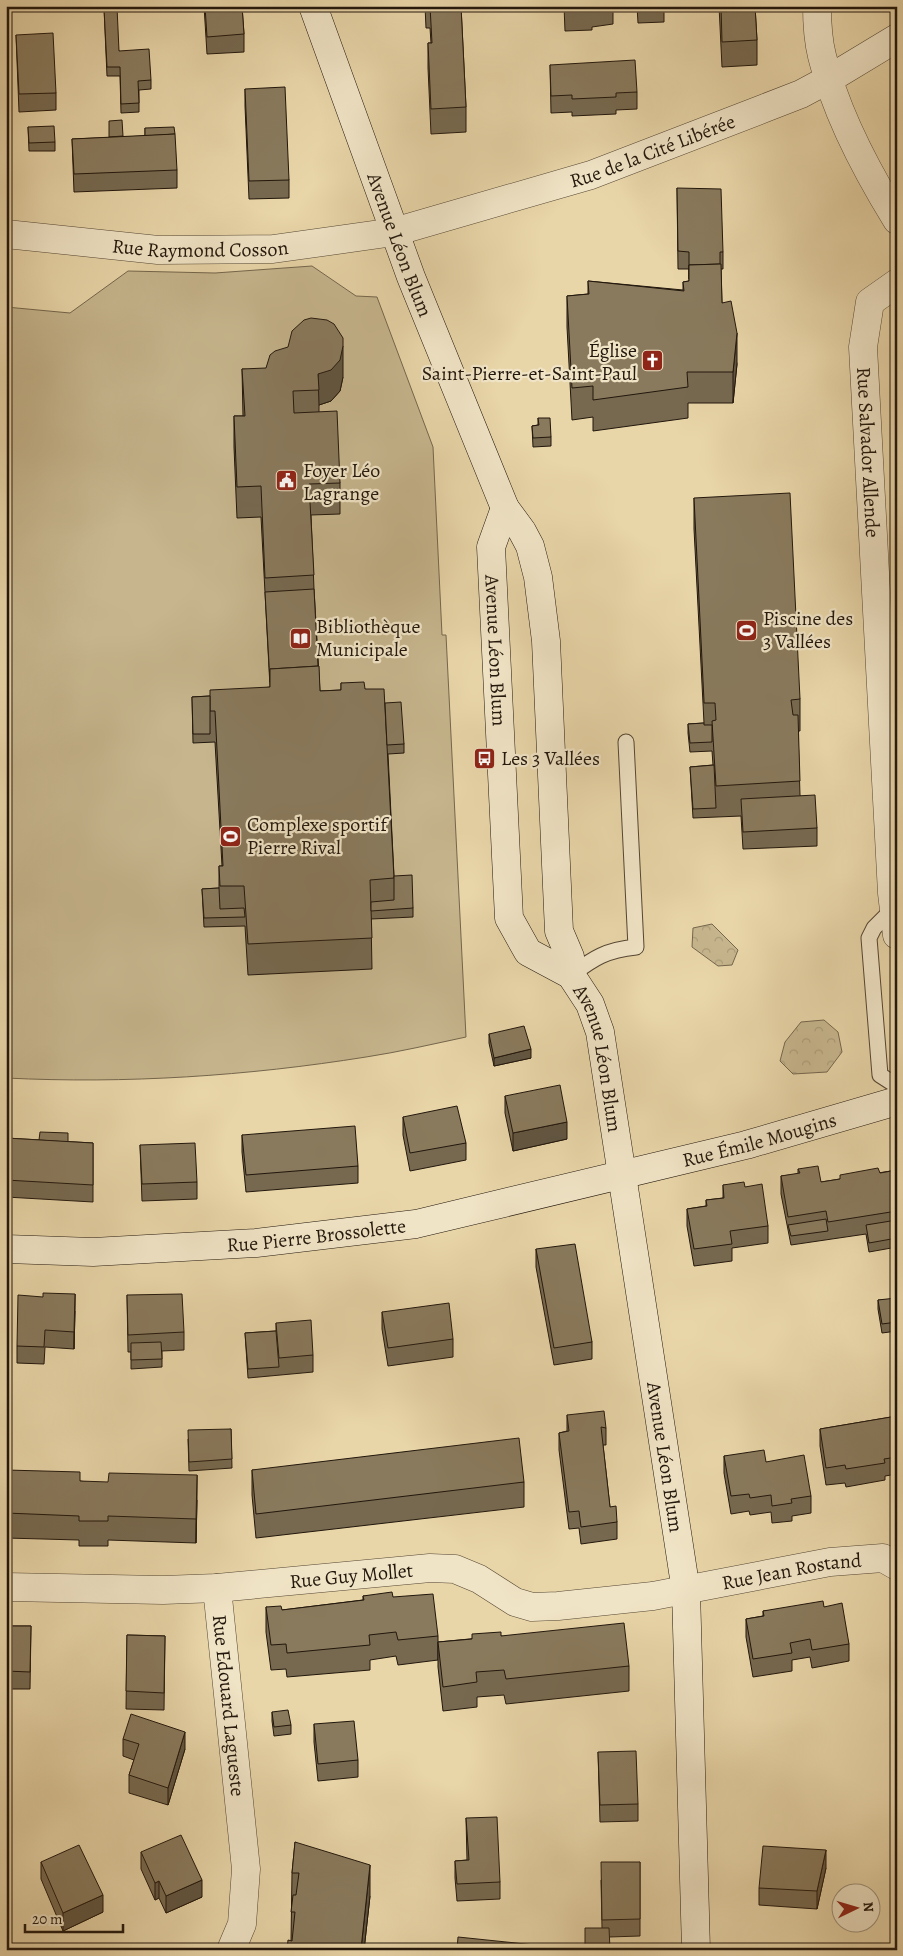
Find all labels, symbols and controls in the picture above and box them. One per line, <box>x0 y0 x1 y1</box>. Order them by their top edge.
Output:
street label: Rue de la Cité Libérée <box>567 108 739 194</box>
street label: Avenue Léon Blum <box>360 168 439 321</box>
street label: Rue Raymond Cosson <box>111 232 290 264</box>
place label: Église Saint-Pierre-et-Saint-Paul <box>422 337 637 387</box>
church icon: Église Saint-Pierre-et-Saint-Paul <box>641 349 665 373</box>
street label: Rue Salvador Allende <box>850 366 886 538</box>
place label: Foyer Léo Lagrange <box>303 457 380 507</box>
public building icon: Foyer Léo Lagrange <box>275 469 299 493</box>
street label: Avenue Léon Blum <box>478 573 513 727</box>
place label: Piscine des 3 Vallées <box>763 605 853 655</box>
place label: Bibliothèque Municipale <box>316 613 420 663</box>
sports icon: Piscine des 3 Vallées <box>735 618 759 642</box>
library icon: Bibliothèque Municipale <box>288 626 312 650</box>
place label: Les 3 Vallées <box>501 745 600 772</box>
bus stop icon: Les 3 Vallées <box>473 746 497 770</box>
place label: Complexe sportif Pierre Rival <box>247 811 390 861</box>
sports icon: Complexe sportif Pierre Rival <box>219 824 243 848</box>
street label: Avenue Léon Blum <box>566 978 628 1134</box>
street label: Rue Émile Mougins <box>680 1106 840 1174</box>
street label: Rue Pierre Brossolette <box>226 1212 407 1259</box>
street label: Avenue Léon Blum <box>640 1379 690 1535</box>
street label: Rue Jean Rostand <box>719 1547 863 1597</box>
street label: Rue Guy Mollet <box>288 1557 415 1595</box>
street label: Rue Edouard Lagueste <box>206 1613 251 1798</box>
north arrow <box>830 1884 880 1934</box>
scale bar <box>25 1901 122 1933</box>
text: N <box>859 1901 878 1913</box>
text: 20 m <box>32 1909 63 1929</box>

